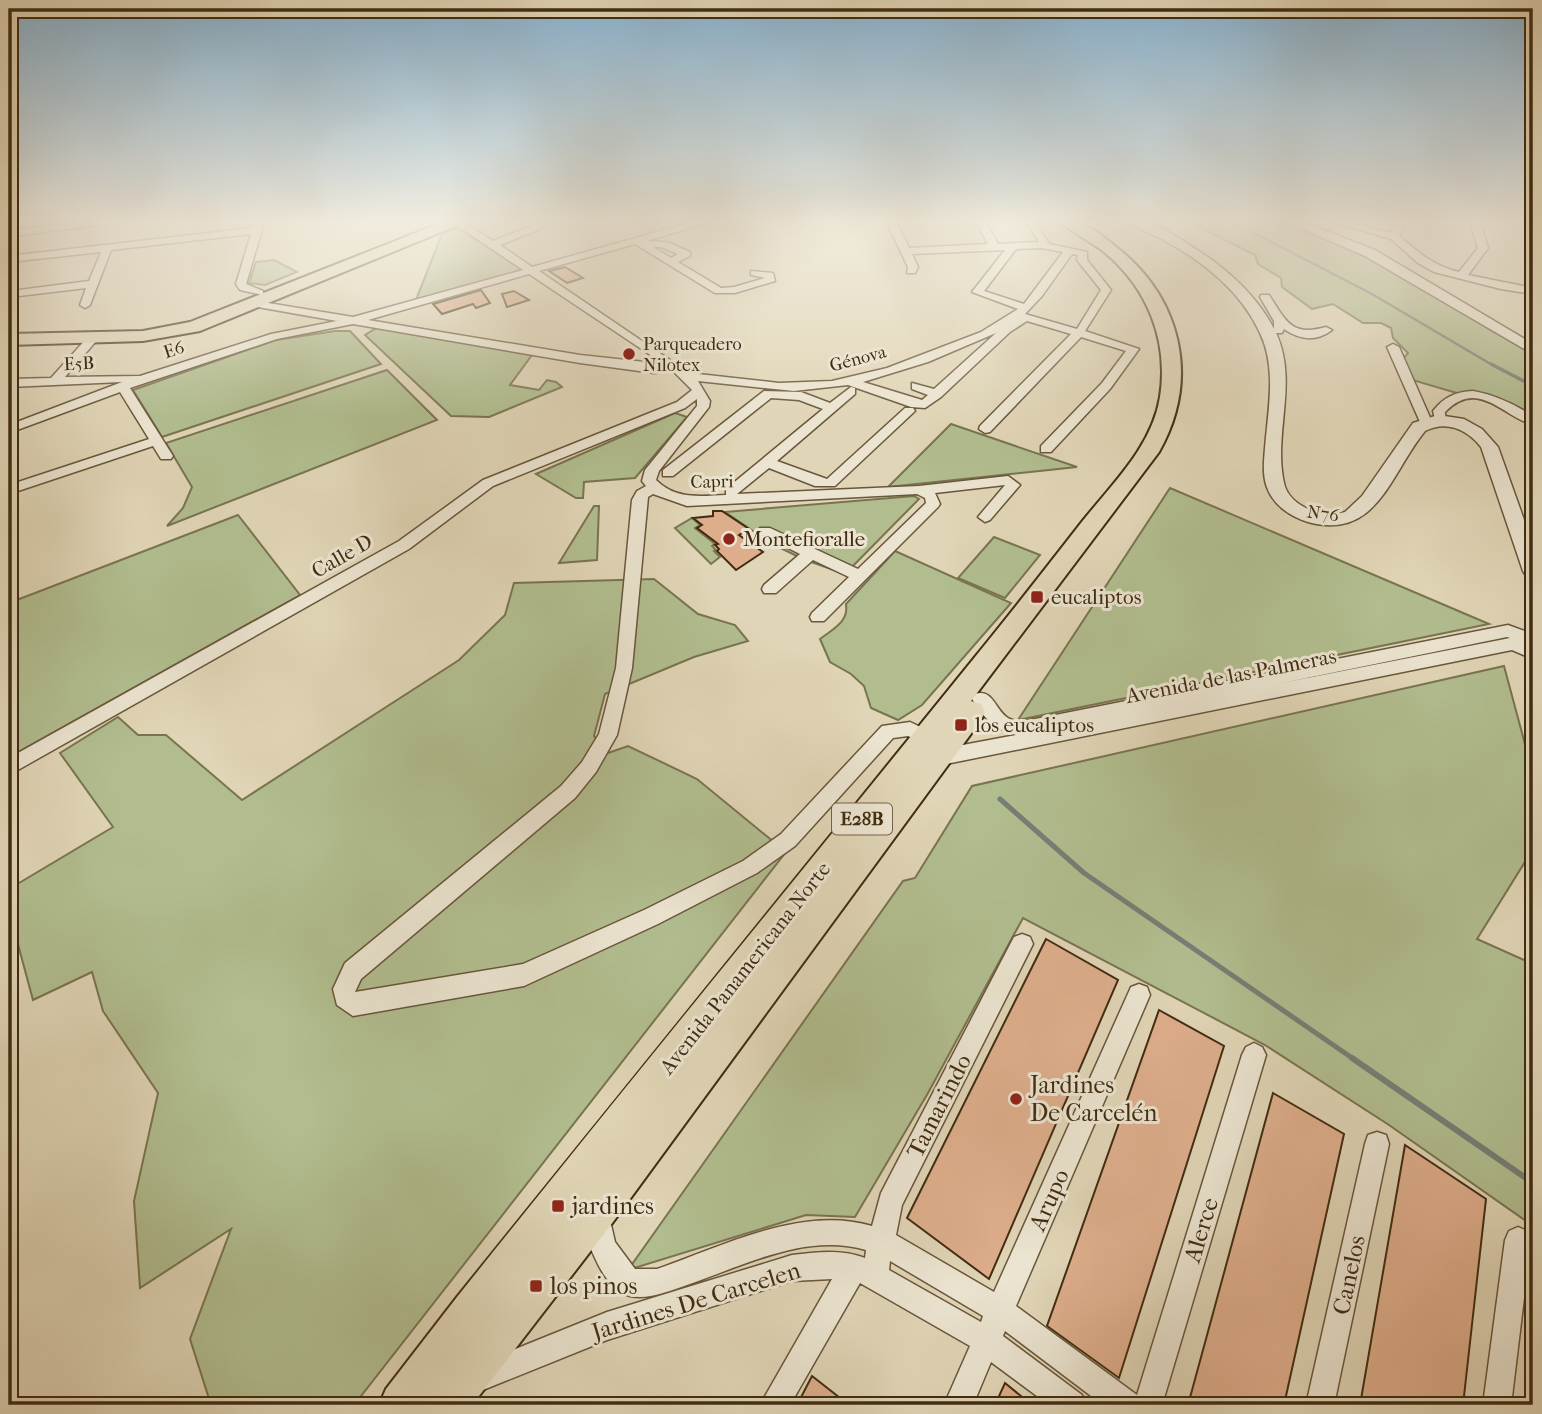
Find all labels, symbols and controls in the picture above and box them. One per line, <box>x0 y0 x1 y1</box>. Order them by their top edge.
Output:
place label: Parqueadero Nilotex <box>643 334 742 376</box>
street label: E6 <box>161 337 187 363</box>
street label: Génova <box>827 341 889 377</box>
marker: Parqueadero Nilotex <box>621 346 637 362</box>
street label: E5B <box>63 353 95 375</box>
street label: Capri <box>690 471 734 493</box>
street label: N76 <box>1306 501 1341 527</box>
place label: Montefioralle <box>743 527 865 551</box>
street label: Calle D <box>307 529 377 583</box>
marker: Montefioralle <box>721 531 737 547</box>
place label: eucaliptos <box>1051 585 1142 609</box>
marker: eucaliptos <box>1029 589 1045 605</box>
street label: Avenida de las Palmeras <box>1123 644 1338 708</box>
place label: los eucaliptos <box>974 713 1094 737</box>
marker: los eucaliptos <box>953 717 969 733</box>
road number: E28B <box>832 804 892 834</box>
street label: Avenida Panamericana Norte <box>654 857 835 1080</box>
street label: Tamarindo <box>901 1049 977 1163</box>
place label: Jardines De Carcelén <box>1028 1071 1157 1127</box>
marker: Jardines De Carcelén <box>1008 1091 1024 1107</box>
street label: Arupo <box>1023 1165 1075 1236</box>
place label: jardines <box>570 1192 654 1220</box>
street label: Alerce <box>1178 1194 1224 1267</box>
marker: jardines <box>550 1198 566 1214</box>
street label: Canelos <box>1327 1233 1371 1317</box>
street label: Jardines De Carcelen <box>586 1256 804 1347</box>
place label: los pinos <box>549 1272 638 1300</box>
marker: los pinos <box>528 1278 544 1294</box>

